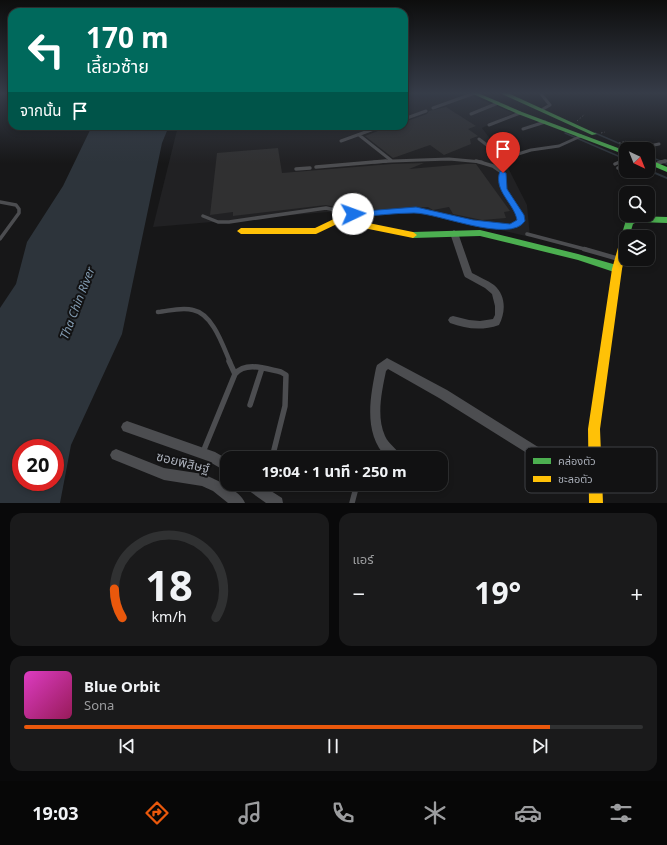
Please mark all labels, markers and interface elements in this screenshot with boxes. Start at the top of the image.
text: 170 m [86,18,169,56]
icon: left [20,24,72,76]
text: เลี้ยวซ้าย [86,54,149,78]
text: จากนั้น [20,100,61,120]
icon: arrive [69,100,91,122]
pin [486,132,520,173]
icon: arrive [492,138,514,160]
north arrow [619,142,655,178]
map controls [619,142,655,266]
button: search [619,186,655,222]
position arrow [332,193,374,235]
button: layers [619,230,655,266]
water label: Tha Chin River [55,263,99,342]
speed limit sign: 20 [12,439,64,491]
street label: ซอยพิสิษฐ์ [154,447,212,477]
legend [525,447,657,493]
text: คล่องตัว [558,453,596,468]
text: 19:04 · 1 นาที · 250 m [261,461,407,481]
text: ชะลอตัว [558,471,593,486]
text: แอร์ [353,550,374,568]
text: 18 [145,556,193,612]
text: 19° [474,572,521,613]
text: − [353,578,365,608]
text: + [630,578,643,608]
text: km/h [152,606,187,625]
text: Blue Orbit [84,676,160,696]
text: Sona [84,696,114,714]
icon: previous [116,735,138,757]
icon: pause [322,735,344,757]
icon: next [529,735,551,757]
icon: directions [143,799,171,827]
icon: music [236,799,264,827]
icon: phone [329,799,357,827]
icon: climate [421,799,449,827]
icon: car [514,799,542,827]
icon: filters [607,799,635,827]
text: 19:03 [32,801,79,825]

